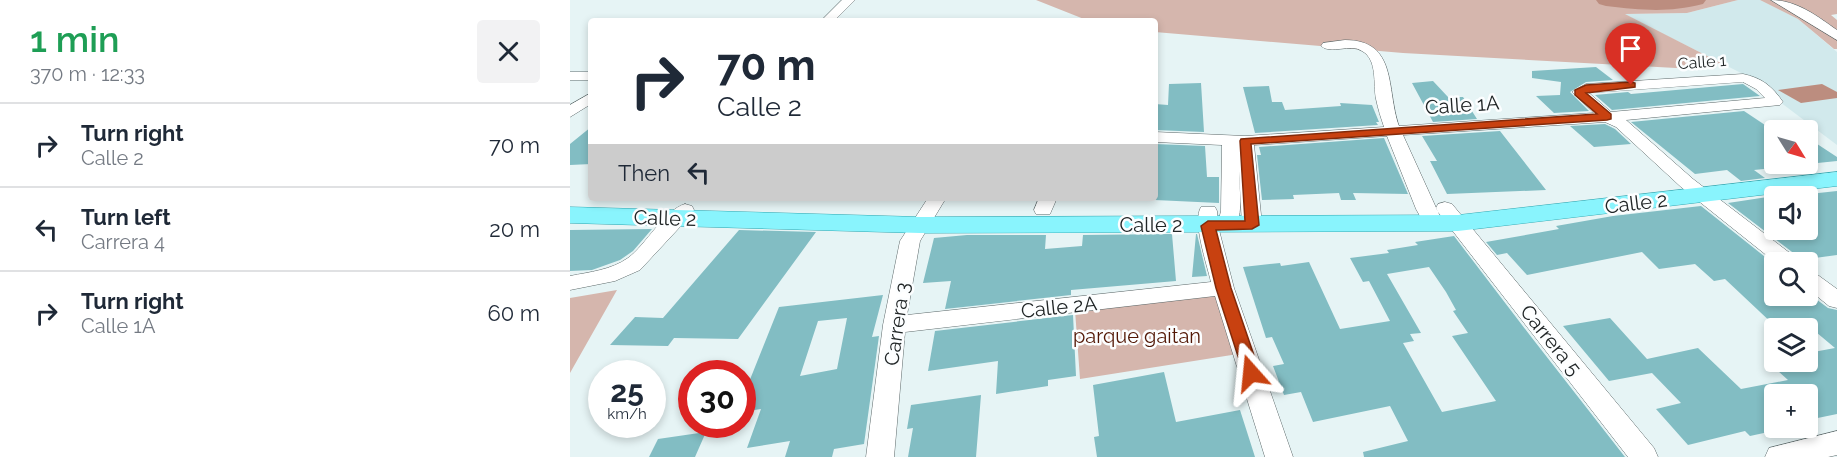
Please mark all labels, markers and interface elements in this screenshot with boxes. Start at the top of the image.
text: 1 min [30,18,119,60]
button: close [477,20,540,83]
pin [1605,23,1656,85]
icon: arrive [1614,32,1647,65]
text: 70 m [717,41,816,90]
icon: right [618,42,696,120]
street label: Calle 1 [1677,51,1727,73]
text: 370 m · 12:33 [30,62,145,86]
street label: Calle 1A [1424,90,1500,120]
text: Calle 2 [717,91,802,122]
text: Turn right [81,120,184,146]
north arrow [1764,120,1818,174]
map controls [1764,120,1818,438]
icon: right [30,129,63,162]
text: 70 m [489,132,540,158]
text: Calle 2 [81,146,144,170]
icon: left [682,156,715,189]
text: Then [618,160,670,186]
button: sound [1764,186,1818,240]
street label: Calle 2 [1603,187,1669,219]
text: Turn left [81,204,171,230]
street label: Calle 2 [633,205,697,231]
icon: left [30,213,63,246]
street label: Calle 2 [1120,213,1182,237]
text: 20 m [489,216,540,242]
text: Carrera 4 [81,230,165,254]
button: search [1764,252,1818,306]
street label: Carrera 3 [879,281,915,367]
text: Turn right [81,288,184,314]
street label: Calle 2A [1020,291,1099,323]
icon: right [30,297,63,330]
text: 60 m [487,300,540,326]
street label: Carrera 5 [1515,300,1587,380]
text: Calle 1A [81,314,155,338]
button: layers [1764,318,1818,372]
park label: parque gaitan [1073,324,1201,348]
position arrow [1219,341,1283,405]
speed limit sign: 30 [678,360,756,438]
text: 25 [610,374,644,409]
button: + [1764,384,1818,438]
text: km/h [607,405,647,423]

